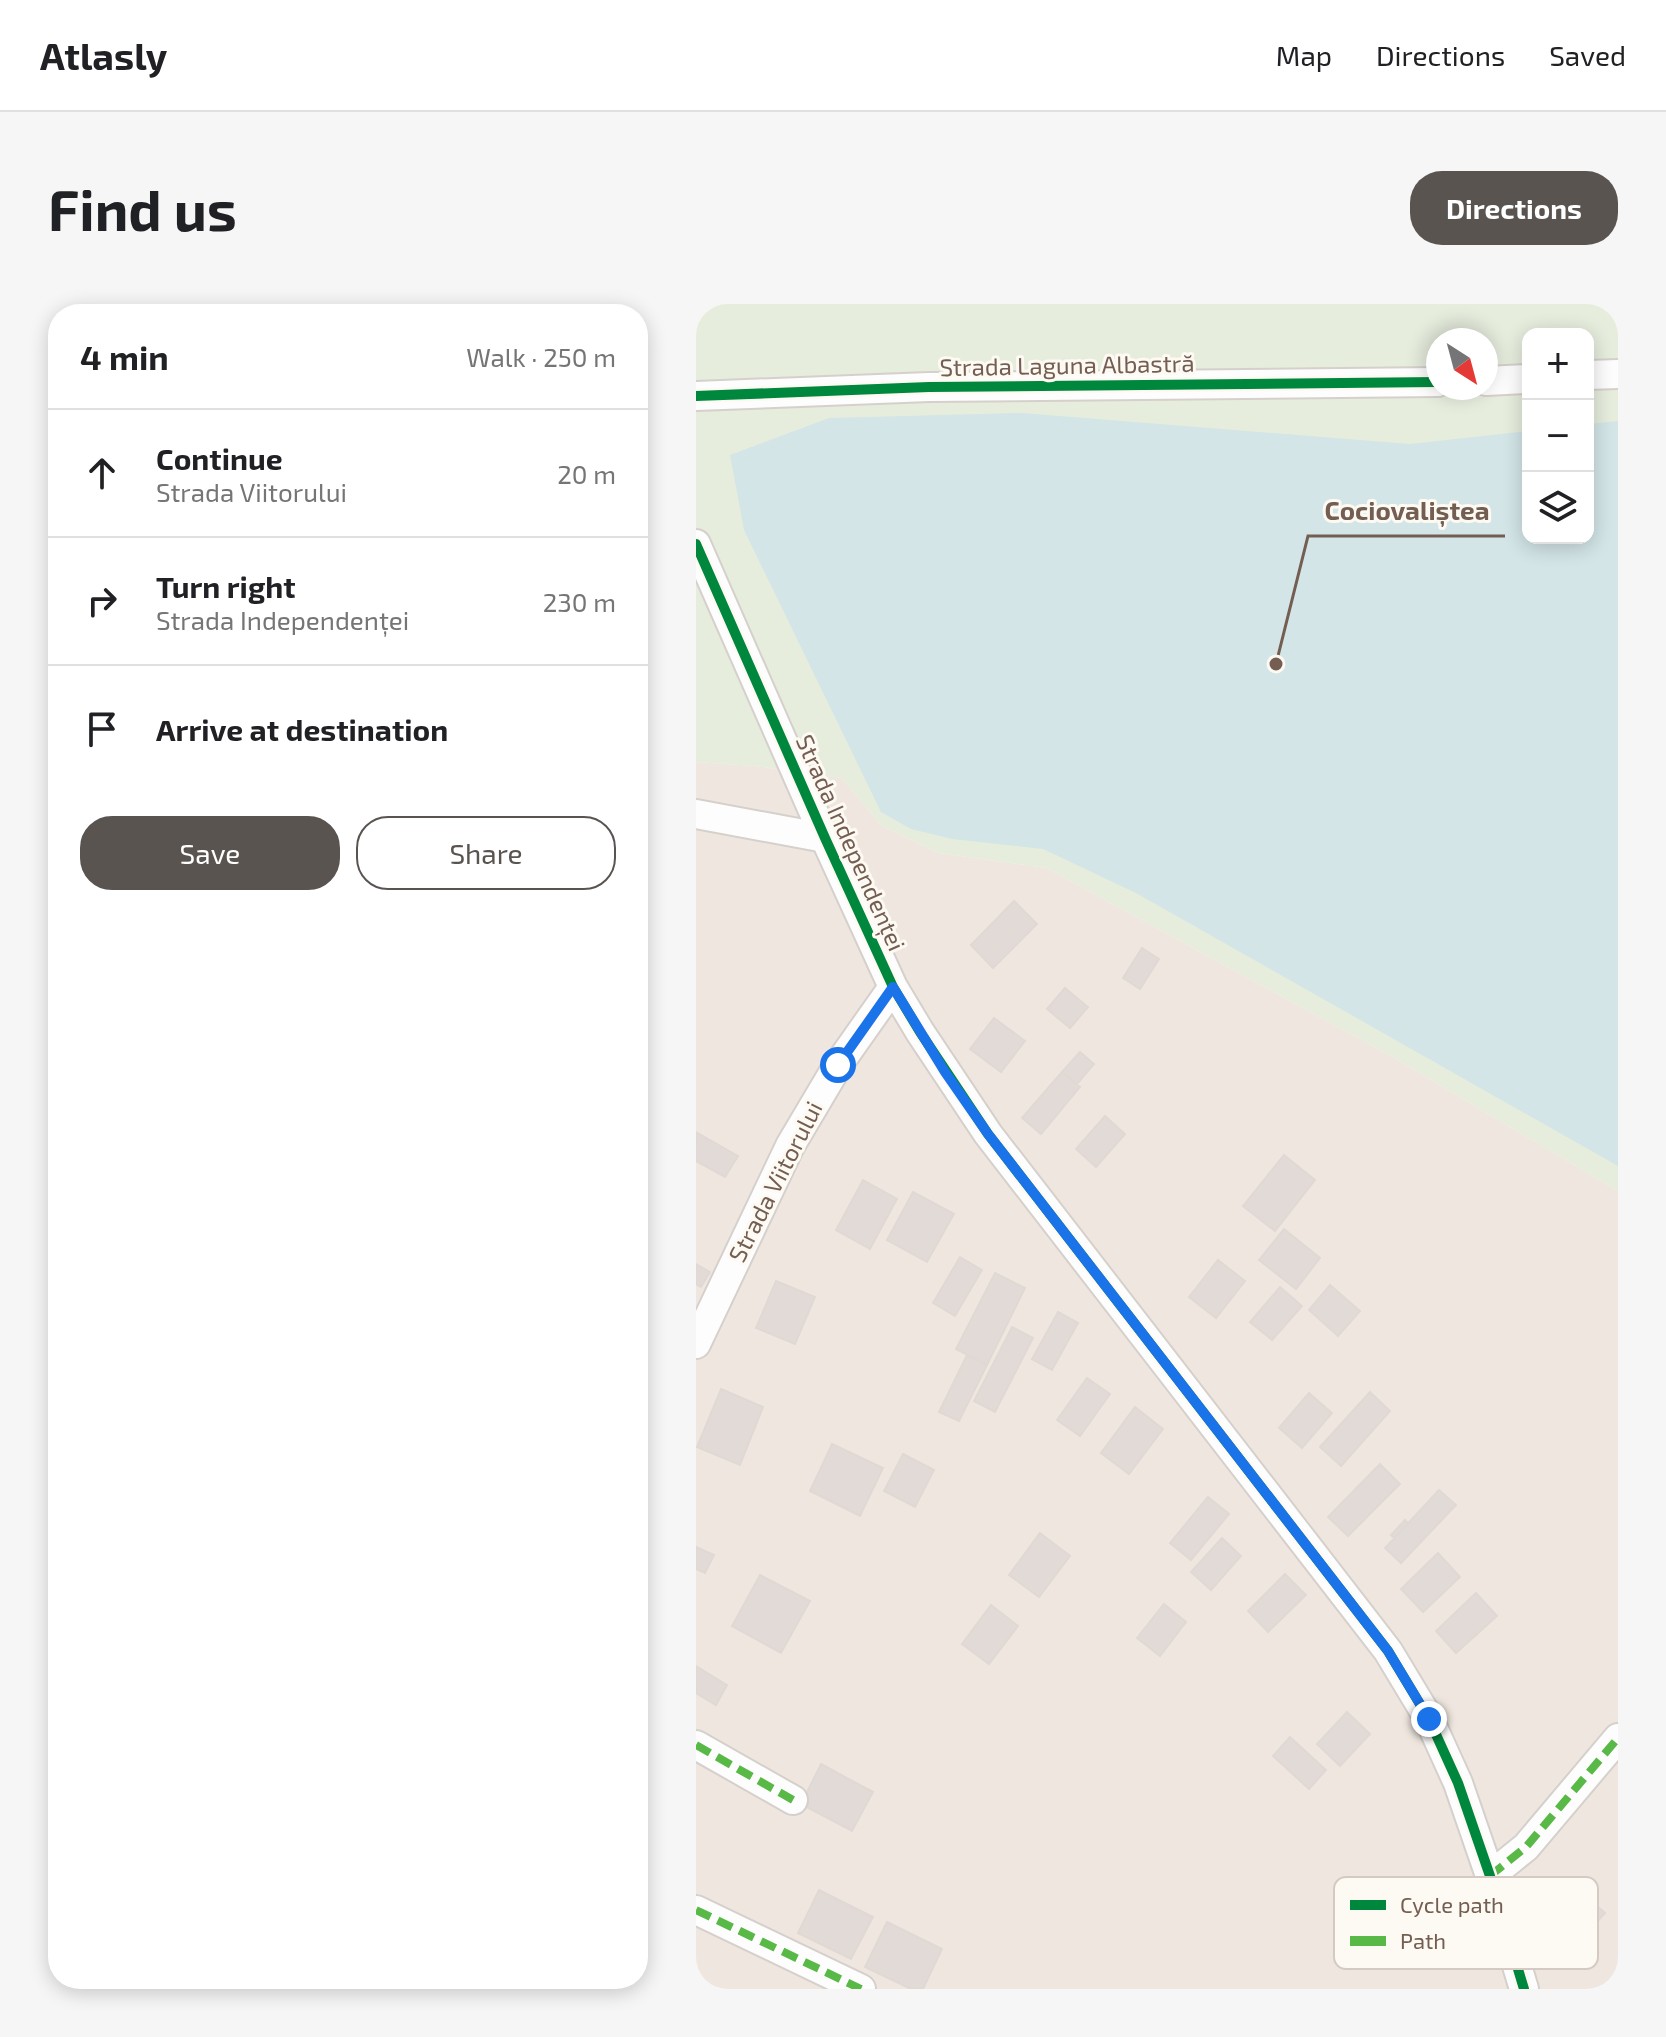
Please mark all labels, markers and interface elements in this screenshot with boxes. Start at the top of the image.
text: Atlasly [40,32,167,78]
text: Map [1276,38,1332,72]
text: Directions [1376,38,1505,72]
text: Saved [1549,38,1626,72]
button: Directions [1410,171,1618,245]
text: Find us [48,175,237,242]
north arrow [1426,328,1498,400]
map controls [1522,328,1594,544]
button: + [1522,328,1594,400]
text: 4 min [80,336,169,377]
text: Walk · 250 m [466,341,616,372]
street label: Strada Laguna Albastră [939,348,1195,381]
button: − [1522,400,1594,472]
text: Continue [156,440,283,476]
icon: ahead [80,451,124,495]
text: 20 m [557,458,616,489]
button: layers [1522,472,1594,544]
text: Strada Viitorului [156,476,347,507]
callout: Cociovaliștea [1308,486,1505,536]
text: Cociovaliștea [1324,494,1490,528]
text: Turn right [156,568,296,604]
icon: right [80,579,124,623]
text: 230 m [543,586,616,617]
text: Strada Independenței [156,604,409,635]
icon: arrive [80,707,124,751]
text: Arrive at destination [156,711,448,747]
street label: Strada Independenței [789,730,912,956]
button: Save [80,816,340,890]
button: Share [356,816,616,890]
route start [820,1047,856,1083]
street label: Strada Viitorului [722,1096,828,1266]
route end [1411,1701,1447,1737]
legend [1334,1877,1598,1969]
text: Cycle path [1400,1891,1504,1917]
text: Path [1400,1927,1446,1953]

